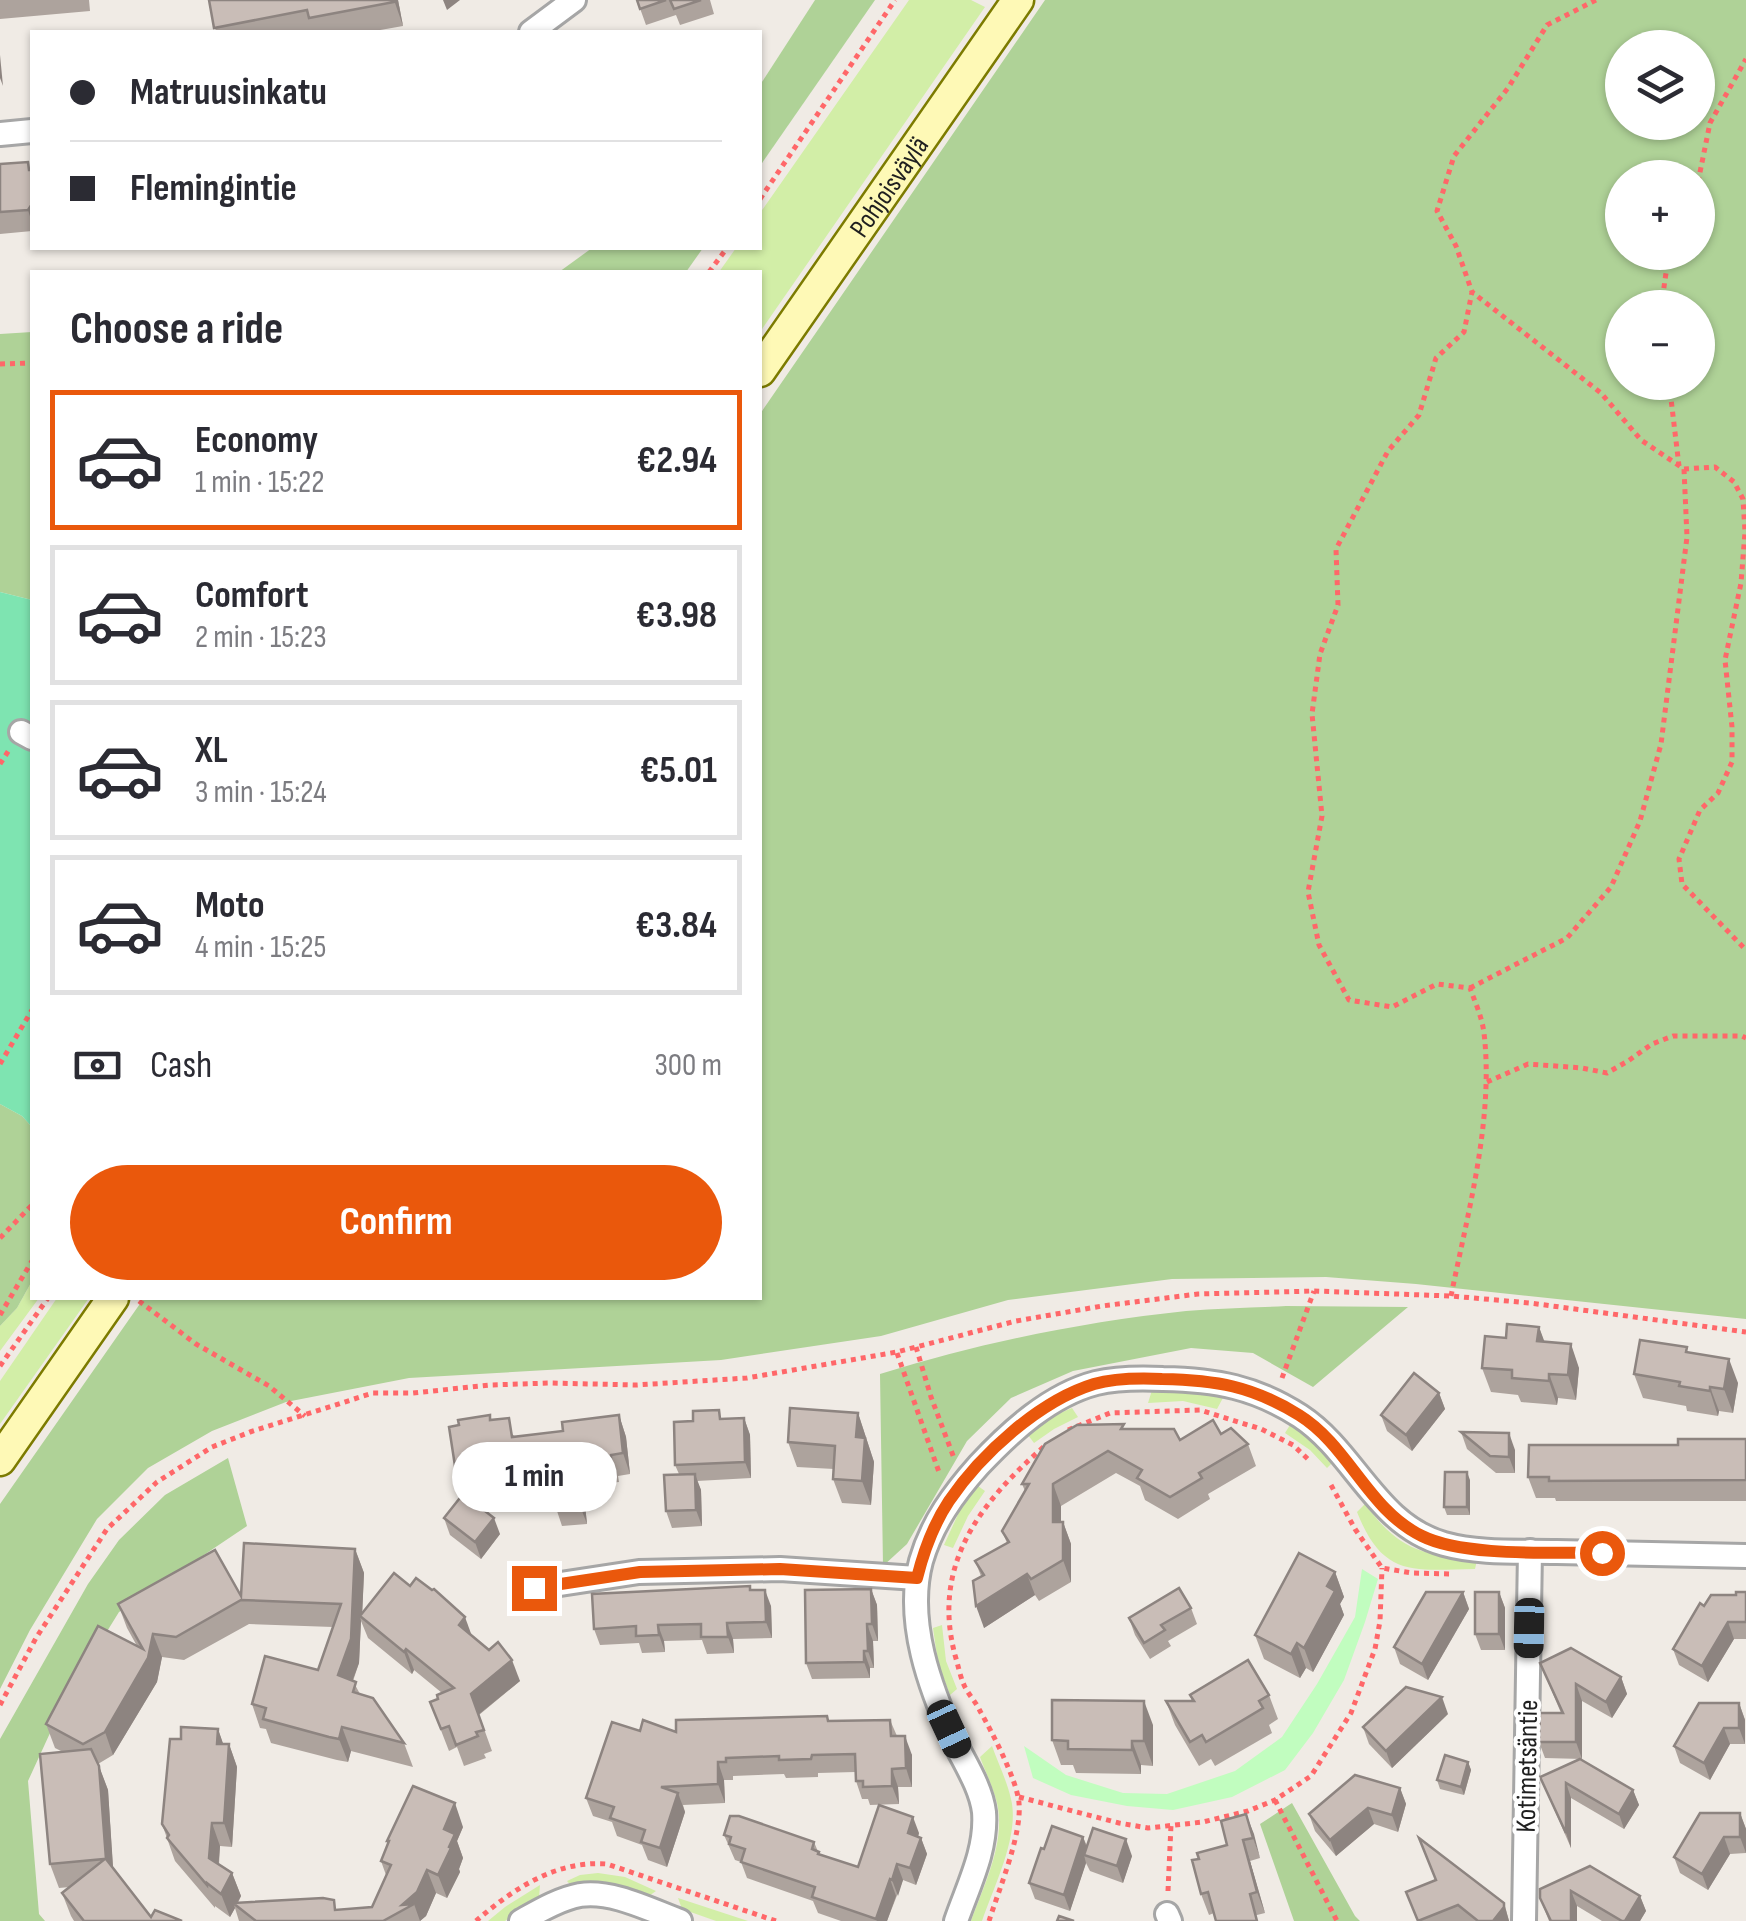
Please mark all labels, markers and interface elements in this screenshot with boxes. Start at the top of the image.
map controls [1605,30,1715,400]
button: layers [1605,30,1715,140]
text: Matruusinkatu [130,70,327,115]
street label: Pohjoisväylä [843,130,936,244]
button: + [1605,160,1715,270]
text: Flemingintie [130,166,297,211]
button: − [1605,290,1715,400]
text: Choose a ride [70,302,283,357]
icon: car [75,415,165,505]
text: Economy [195,418,318,463]
text: €2.94 [637,438,717,483]
text: 1 min · 15:22 [195,463,325,502]
icon: car [75,570,165,660]
text: Comfort [195,573,309,618]
text: €3.98 [636,593,717,638]
text: 2 min · 15:23 [195,618,327,657]
icon: car [75,725,165,815]
text: XL [195,728,228,773]
text: €5.01 [640,748,717,793]
text: 3 min · 15:24 [195,773,327,812]
icon: car [75,880,165,970]
text: Moto [195,883,265,928]
text: €3.84 [635,903,717,948]
text: 4 min · 15:25 [195,928,326,967]
icon: cash [70,1038,125,1093]
text: Cash [150,1043,212,1088]
text: 300 m [654,1046,722,1085]
button: Confirm [70,1165,722,1280]
callout: 1 min [452,1443,616,1513]
text: 1 min [505,1457,564,1496]
route start [1580,1531,1625,1576]
route end [512,1566,557,1611]
car [1513,1598,1545,1658]
car [923,1695,975,1763]
street label: Kotimetsäntie [1510,1699,1545,1833]

